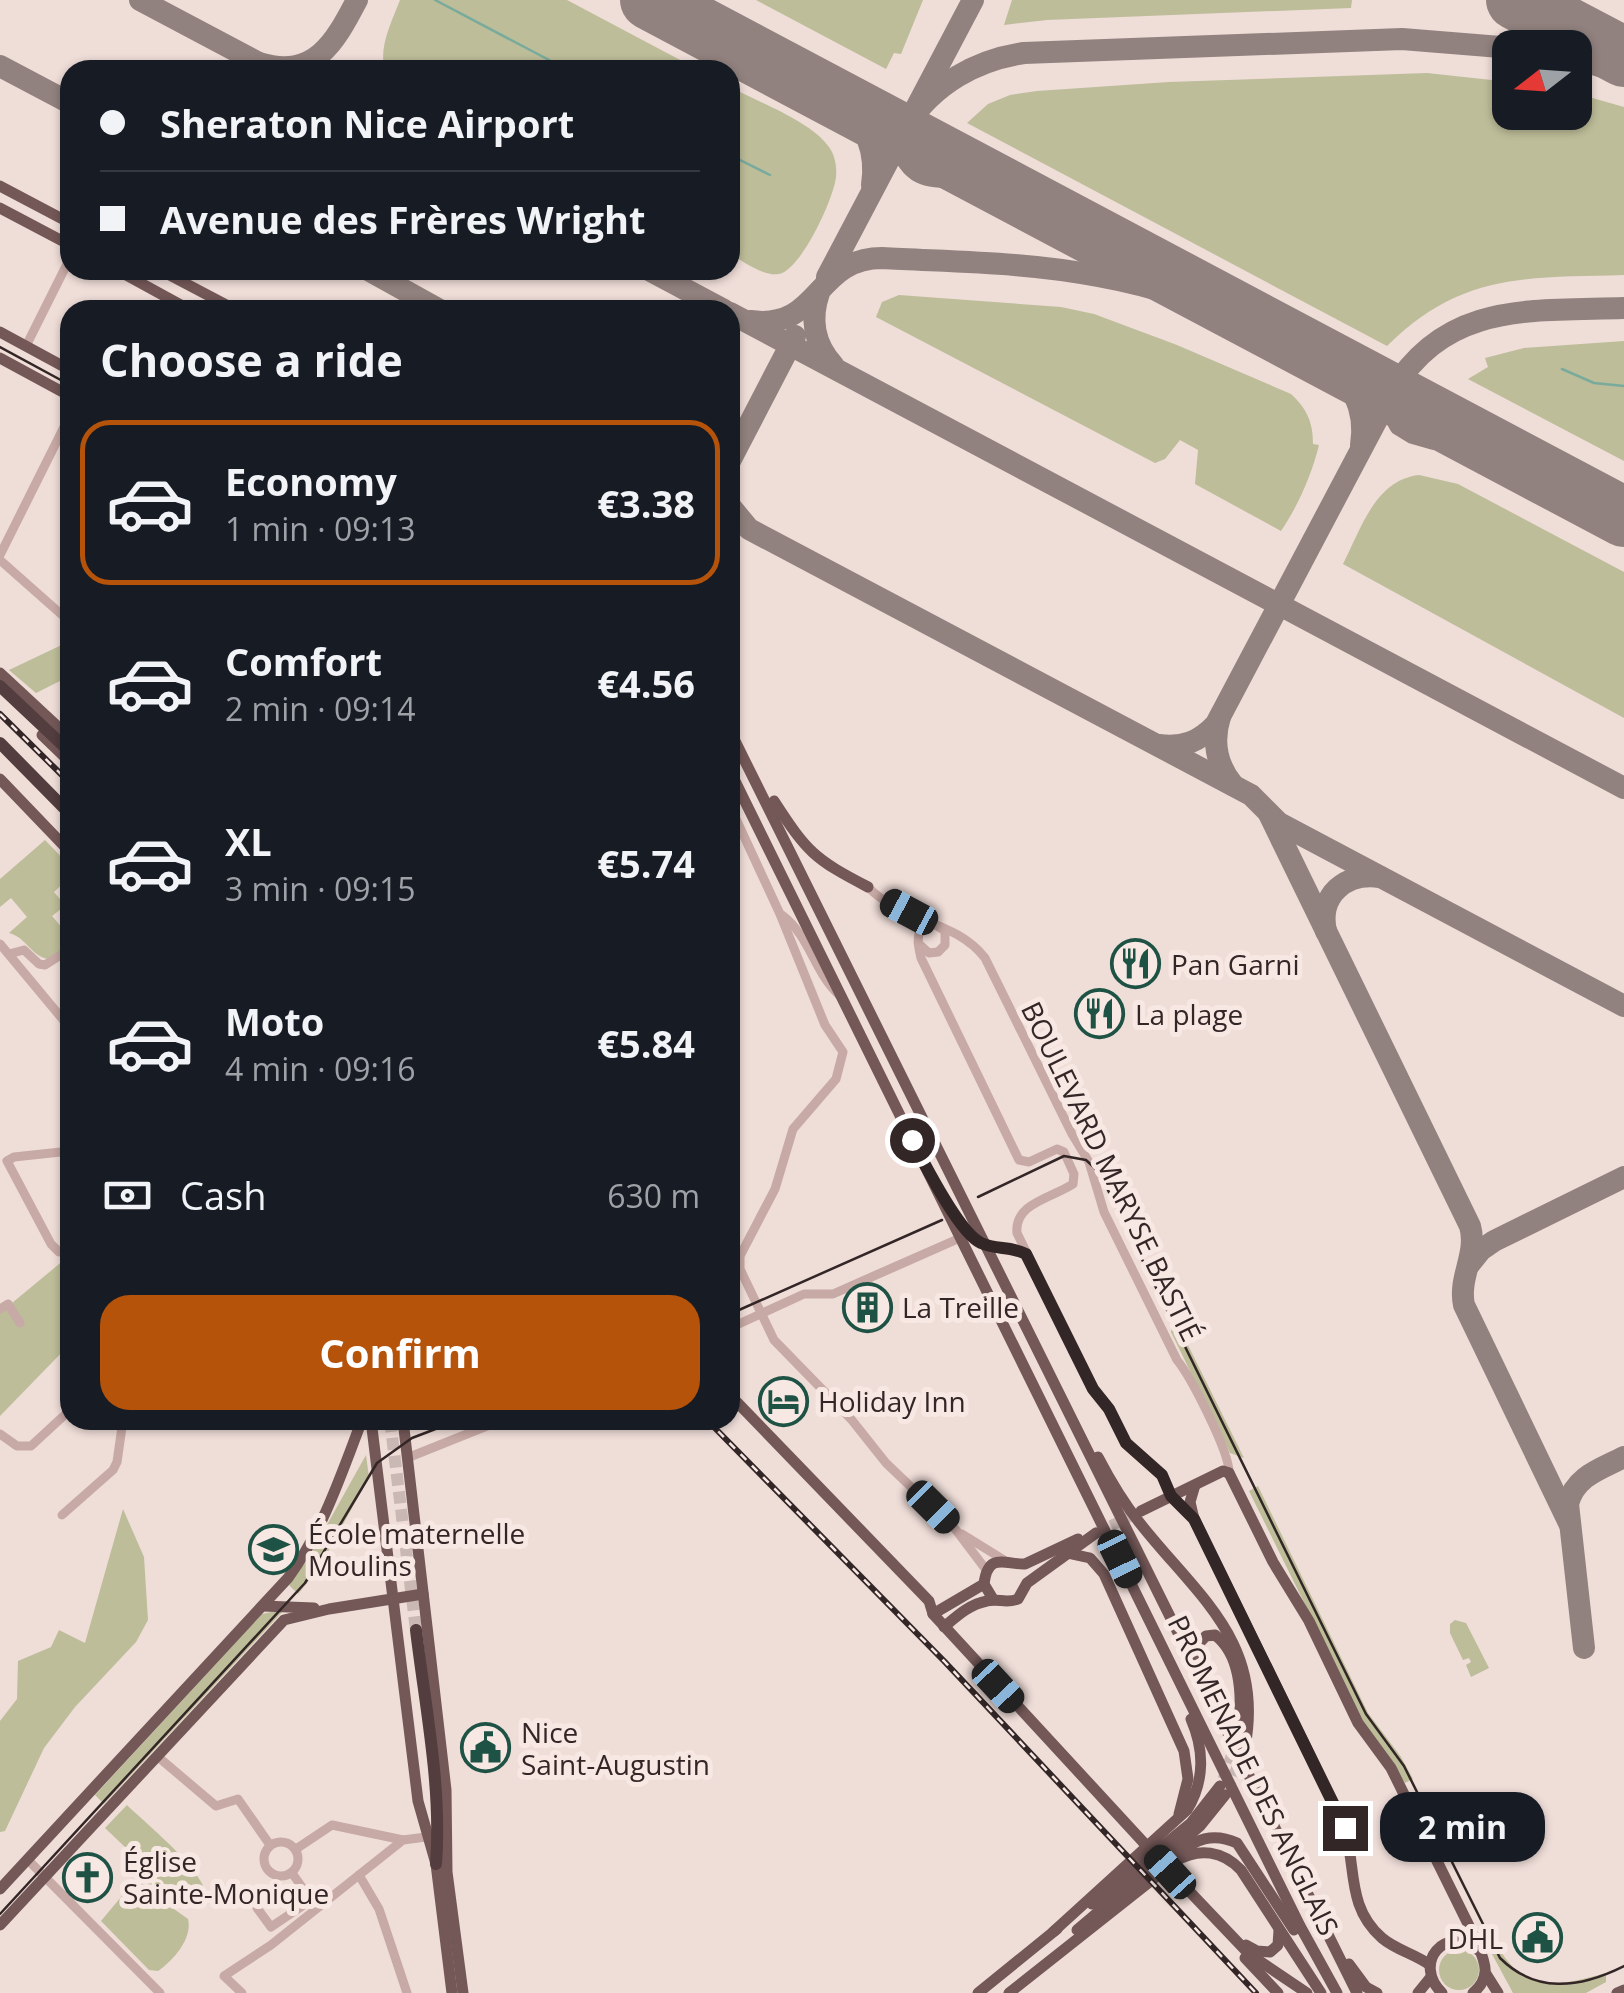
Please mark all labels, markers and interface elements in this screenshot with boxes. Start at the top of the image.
north arrow [1492,30,1592,130]
map controls [1492,30,1592,130]
text: Sheraton Nice Airport [160,97,574,149]
text: Avenue des Frères Wright [160,193,645,245]
text: Choose a ride [100,329,403,390]
text: Economy [225,455,397,507]
icon: car [105,458,195,548]
text: €3.38 [597,477,695,529]
text: 1 min · 09:13 [225,507,416,550]
text: Comfort [225,635,382,687]
icon: car [105,638,195,728]
text: €4.56 [597,657,695,709]
text: 2 min · 09:14 [225,687,416,730]
text: XL [225,815,272,867]
icon: car [105,818,195,908]
text: €5.74 [597,837,695,889]
text: 3 min · 09:15 [225,867,416,910]
car [875,885,943,939]
restaurant icon: Pan Garni [1110,938,1162,990]
place label: Pan Garni [1171,945,1299,983]
restaurant icon: La plage [1074,988,1126,1040]
text: Moto [225,995,324,1047]
street label: BOULEVARD MARYSE BASTIÉ [1013,995,1211,1347]
place label: La plage [1135,995,1243,1033]
icon: car [105,998,195,1088]
text: €5.84 [597,1017,695,1069]
text: 4 min · 09:16 [225,1047,416,1090]
route start [890,1118,935,1163]
icon: cash [100,1168,155,1223]
text: Cash [180,1169,266,1221]
text: 630 m [607,1174,700,1217]
building icon: La Treille [841,1281,893,1333]
place label: La Treille [902,1288,1019,1326]
button: Confirm [100,1295,700,1410]
hotel icon: Holiday Inn [757,1375,809,1427]
place label: Holiday Inn [818,1382,966,1420]
car [901,1475,965,1539]
place label: École maternelle Moulins [308,1514,525,1584]
school or university icon: École maternelle Moulins [247,1523,299,1575]
car [1093,1525,1147,1593]
street label: PROMENADE DES ANGLAIS [1160,1609,1348,1941]
car [967,1654,1029,1718]
place label: Nice Saint-Augustin [521,1713,710,1783]
public building icon: Nice Saint-Augustin [460,1722,512,1774]
callout: 2 min [1380,1793,1545,1863]
text: 2 min [1418,1805,1507,1848]
route end [1323,1806,1368,1851]
car [1139,1840,1201,1904]
place label: Église Sainte-Monique [123,1842,329,1912]
church icon: Église Sainte-Monique [62,1851,114,1903]
public building icon: DHL [1512,1912,1564,1964]
place label: DHL [1447,1919,1503,1957]

